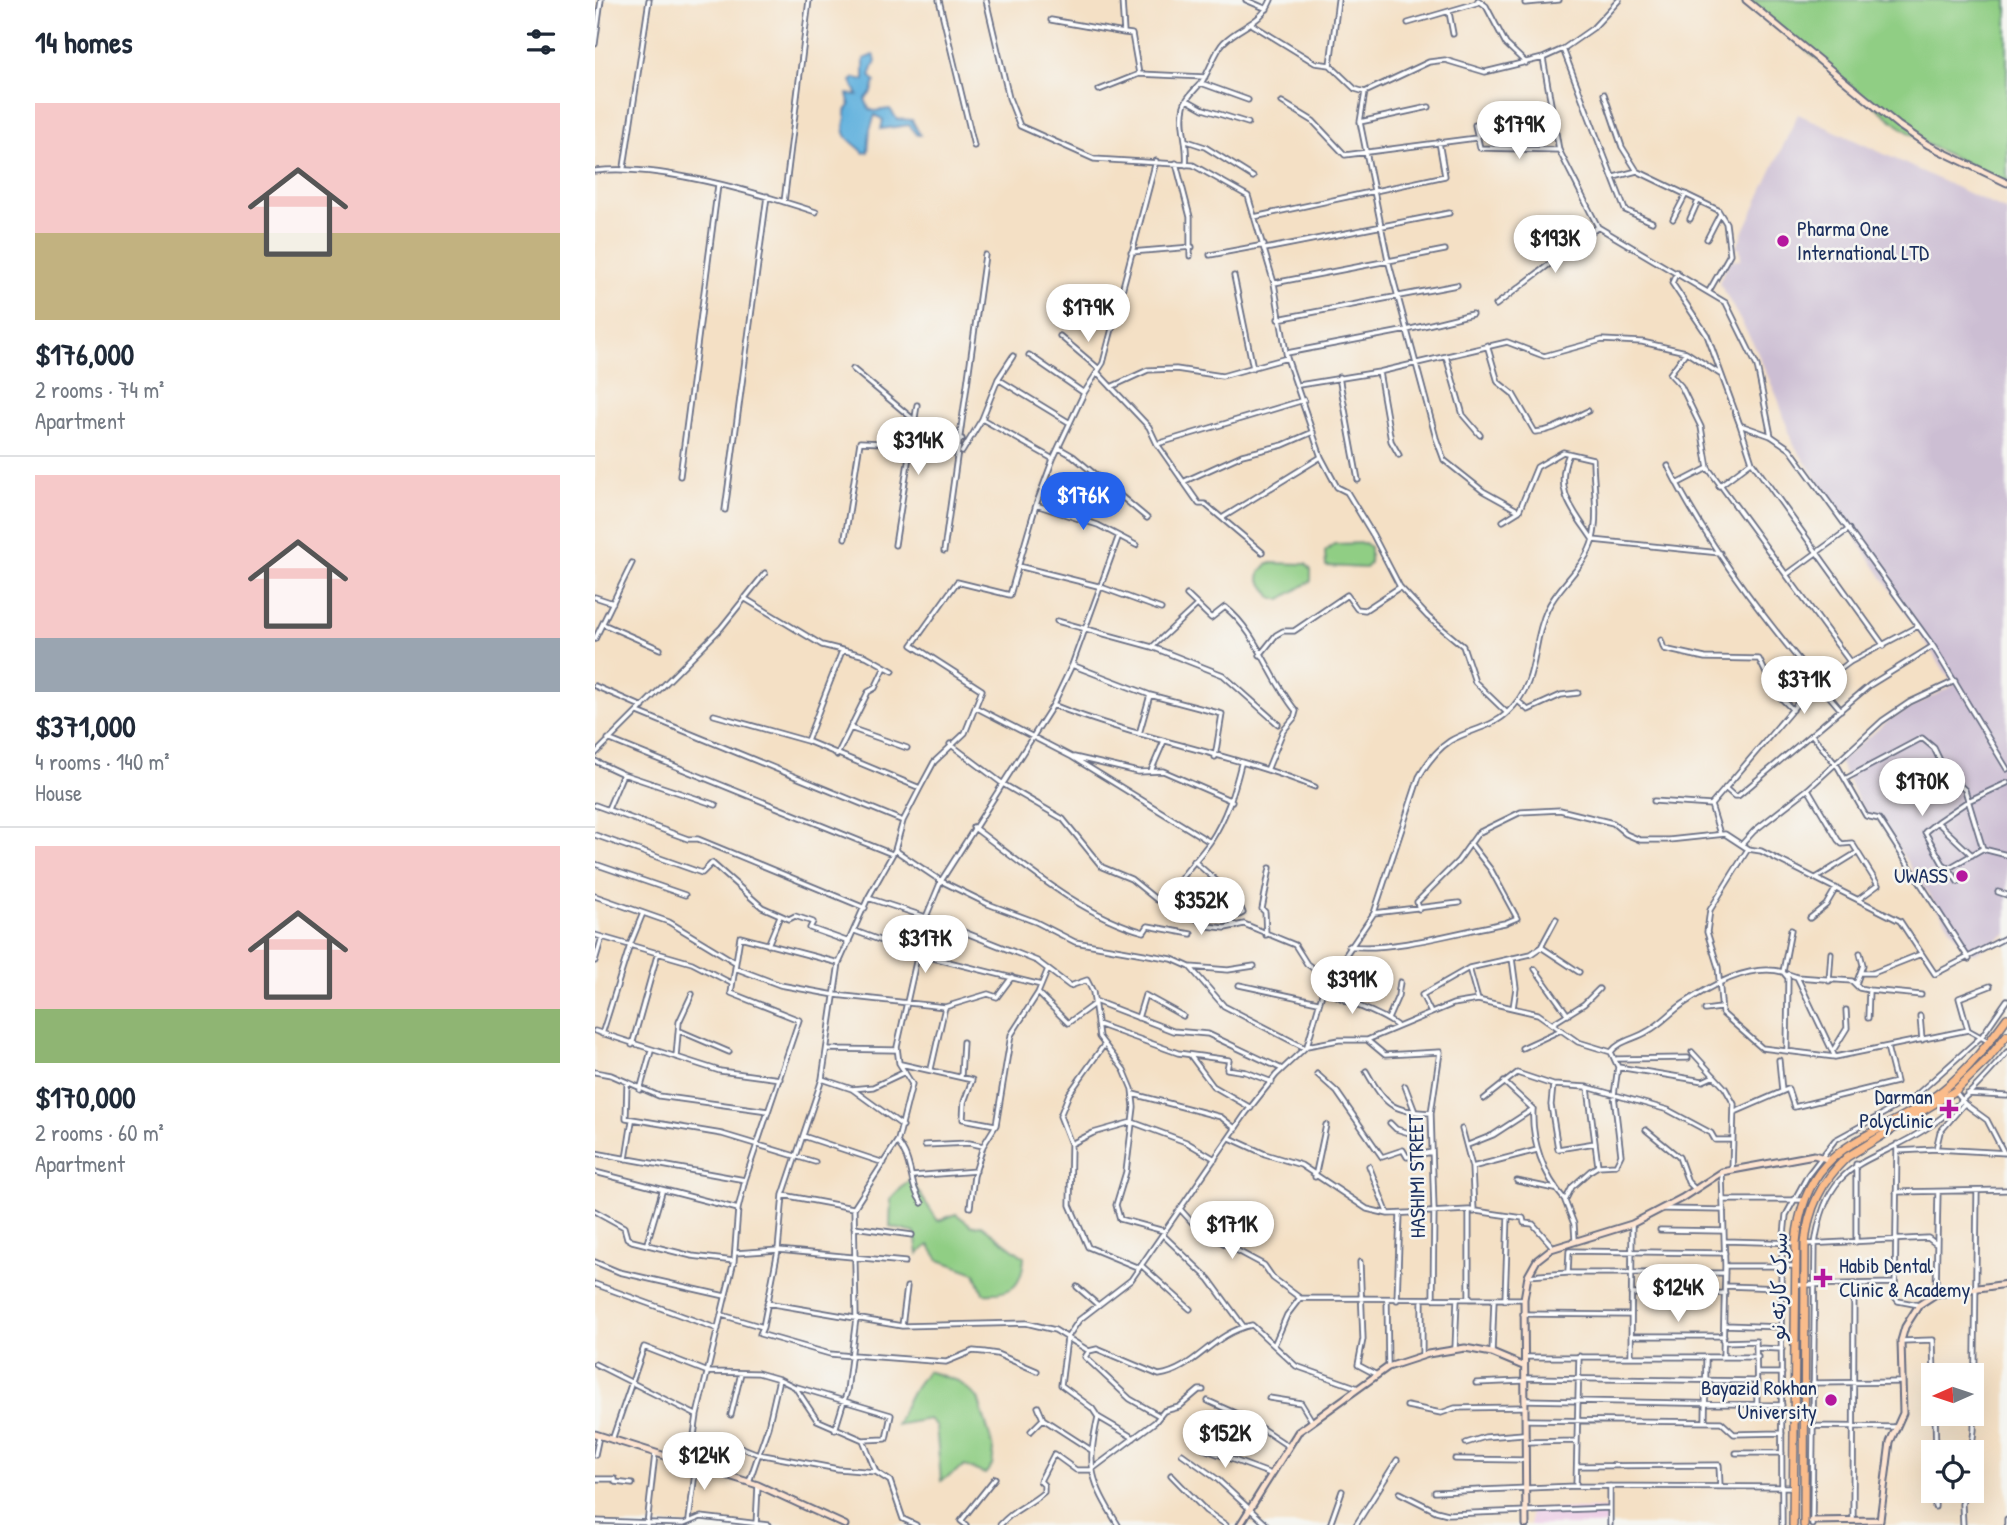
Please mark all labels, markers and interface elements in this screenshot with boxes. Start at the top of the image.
text: 14 homes [35,22,133,62]
icon: filters [522,23,560,61]
pin: $179K [1470,102,1568,161]
text: $179K [1493,108,1545,139]
icon: home [235,149,361,275]
place label: Pharma One International LTD [1797,214,1929,267]
pin: $193K [1506,216,1604,275]
text: $193K [1530,222,1580,253]
marker: Pharma One International LTD [1775,233,1791,249]
pin: $179K [1039,284,1137,344]
text: $179K [1062,291,1114,322]
text: $176,000 [35,334,134,374]
text: 2 rooms · 74 m² [35,374,164,405]
text: Apartment [35,405,125,436]
pin: $314K [869,418,967,477]
text: $314K [893,424,943,455]
pin: $176K [1034,472,1132,532]
text: $176K [1057,479,1109,510]
icon: home [235,521,361,647]
pin: $371K [1755,656,1853,716]
text: $371K [1777,663,1831,694]
text: $371,000 [35,706,136,746]
text: 4 rooms · 140 m² [35,746,169,777]
pin: $170K [1873,758,1971,818]
text: $170K [1895,765,1949,796]
text: House [35,777,82,808]
place label: UWASS [1894,861,1948,890]
marker: UWASS [1954,868,1970,884]
pin: $352K [1152,878,1250,937]
text: $352K [1174,884,1228,915]
icon: home [235,892,361,1018]
pin: $317K [876,916,974,975]
text: $317K [898,922,952,953]
pin: $391K [1303,956,1401,1016]
text: $391K [1327,963,1377,994]
text: $170,000 [35,1077,136,1117]
place label: Darman Polyclinic [1859,1082,1934,1135]
marker: Darman Polyclinic [1939,1099,1959,1119]
street label: HASHIMI STREET [1401,1113,1432,1238]
text: 2 rooms · 60 m² [35,1117,164,1148]
text: Apartment [35,1148,125,1179]
pin: $171K [1183,1202,1281,1261]
text: $171K [1206,1208,1258,1239]
street label: سرک کارته نو [1763,1232,1794,1342]
place label: Habib Dental Clinic & Academy [1839,1251,1970,1304]
pin: $124K [1629,1264,1727,1324]
marker: Habib Dental Clinic & Academy [1813,1268,1833,1288]
text: $124K [1652,1271,1704,1302]
north arrow [1921,1363,1985,1426]
map controls [1921,1363,1984,1503]
place label: Bayazid Rokhan University [1701,1373,1817,1426]
marker: Bayazid Rokhan University [1823,1392,1839,1408]
pin: $152K [1176,1410,1274,1470]
text: $152K [1199,1417,1251,1448]
pin: $124K [655,1432,753,1492]
text: $124K [678,1439,730,1470]
button: locate [1921,1440,1984,1503]

